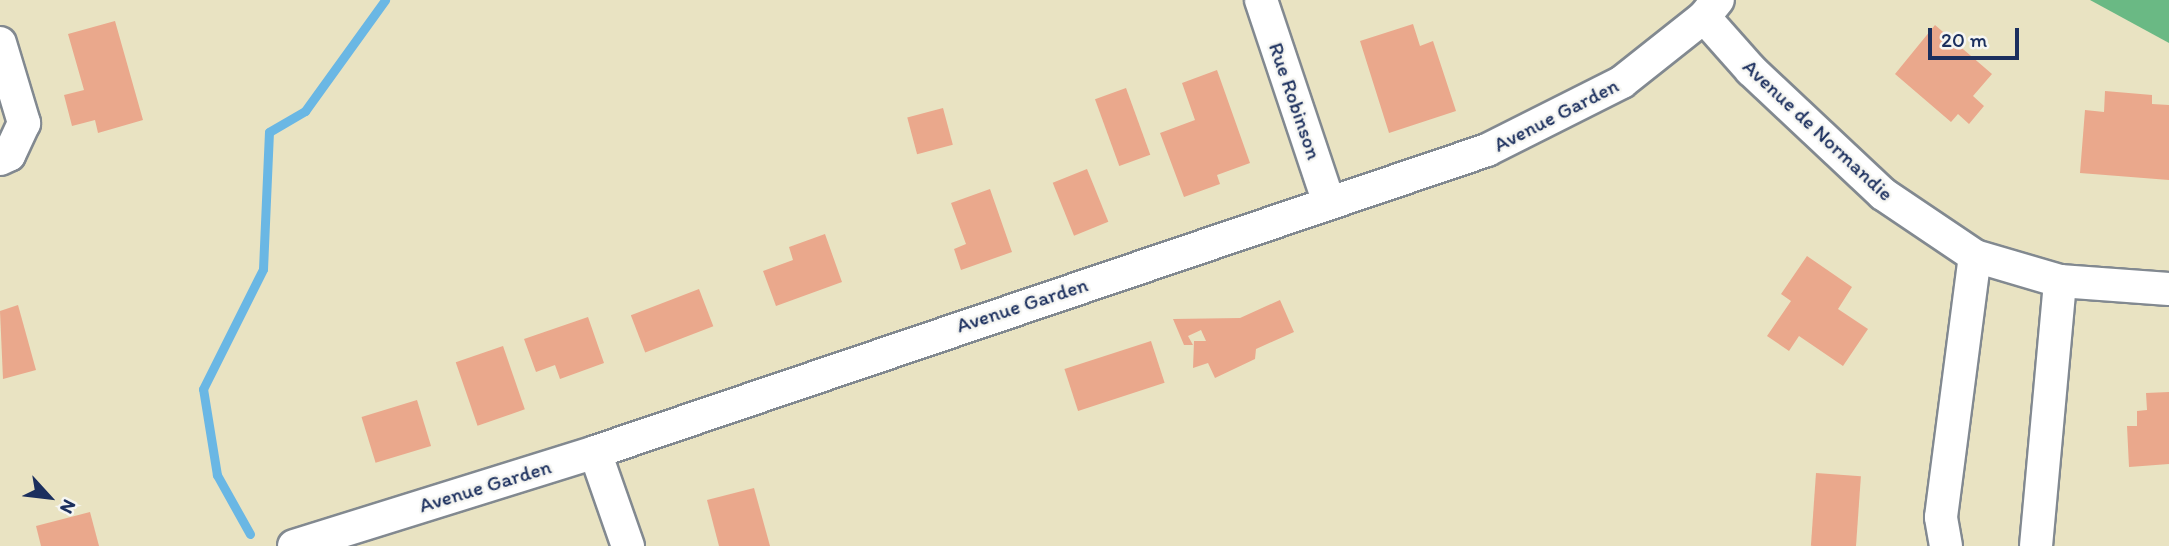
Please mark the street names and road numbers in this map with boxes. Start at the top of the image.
street label: Rue Robinson [1263,39,1327,163]
street label: Avenue de Normandie [1738,54,1898,206]
street label: Avenue Garden [1489,73,1623,157]
street label: Avenue Garden [953,272,1091,338]
street label: Avenue Garden [416,454,554,518]

